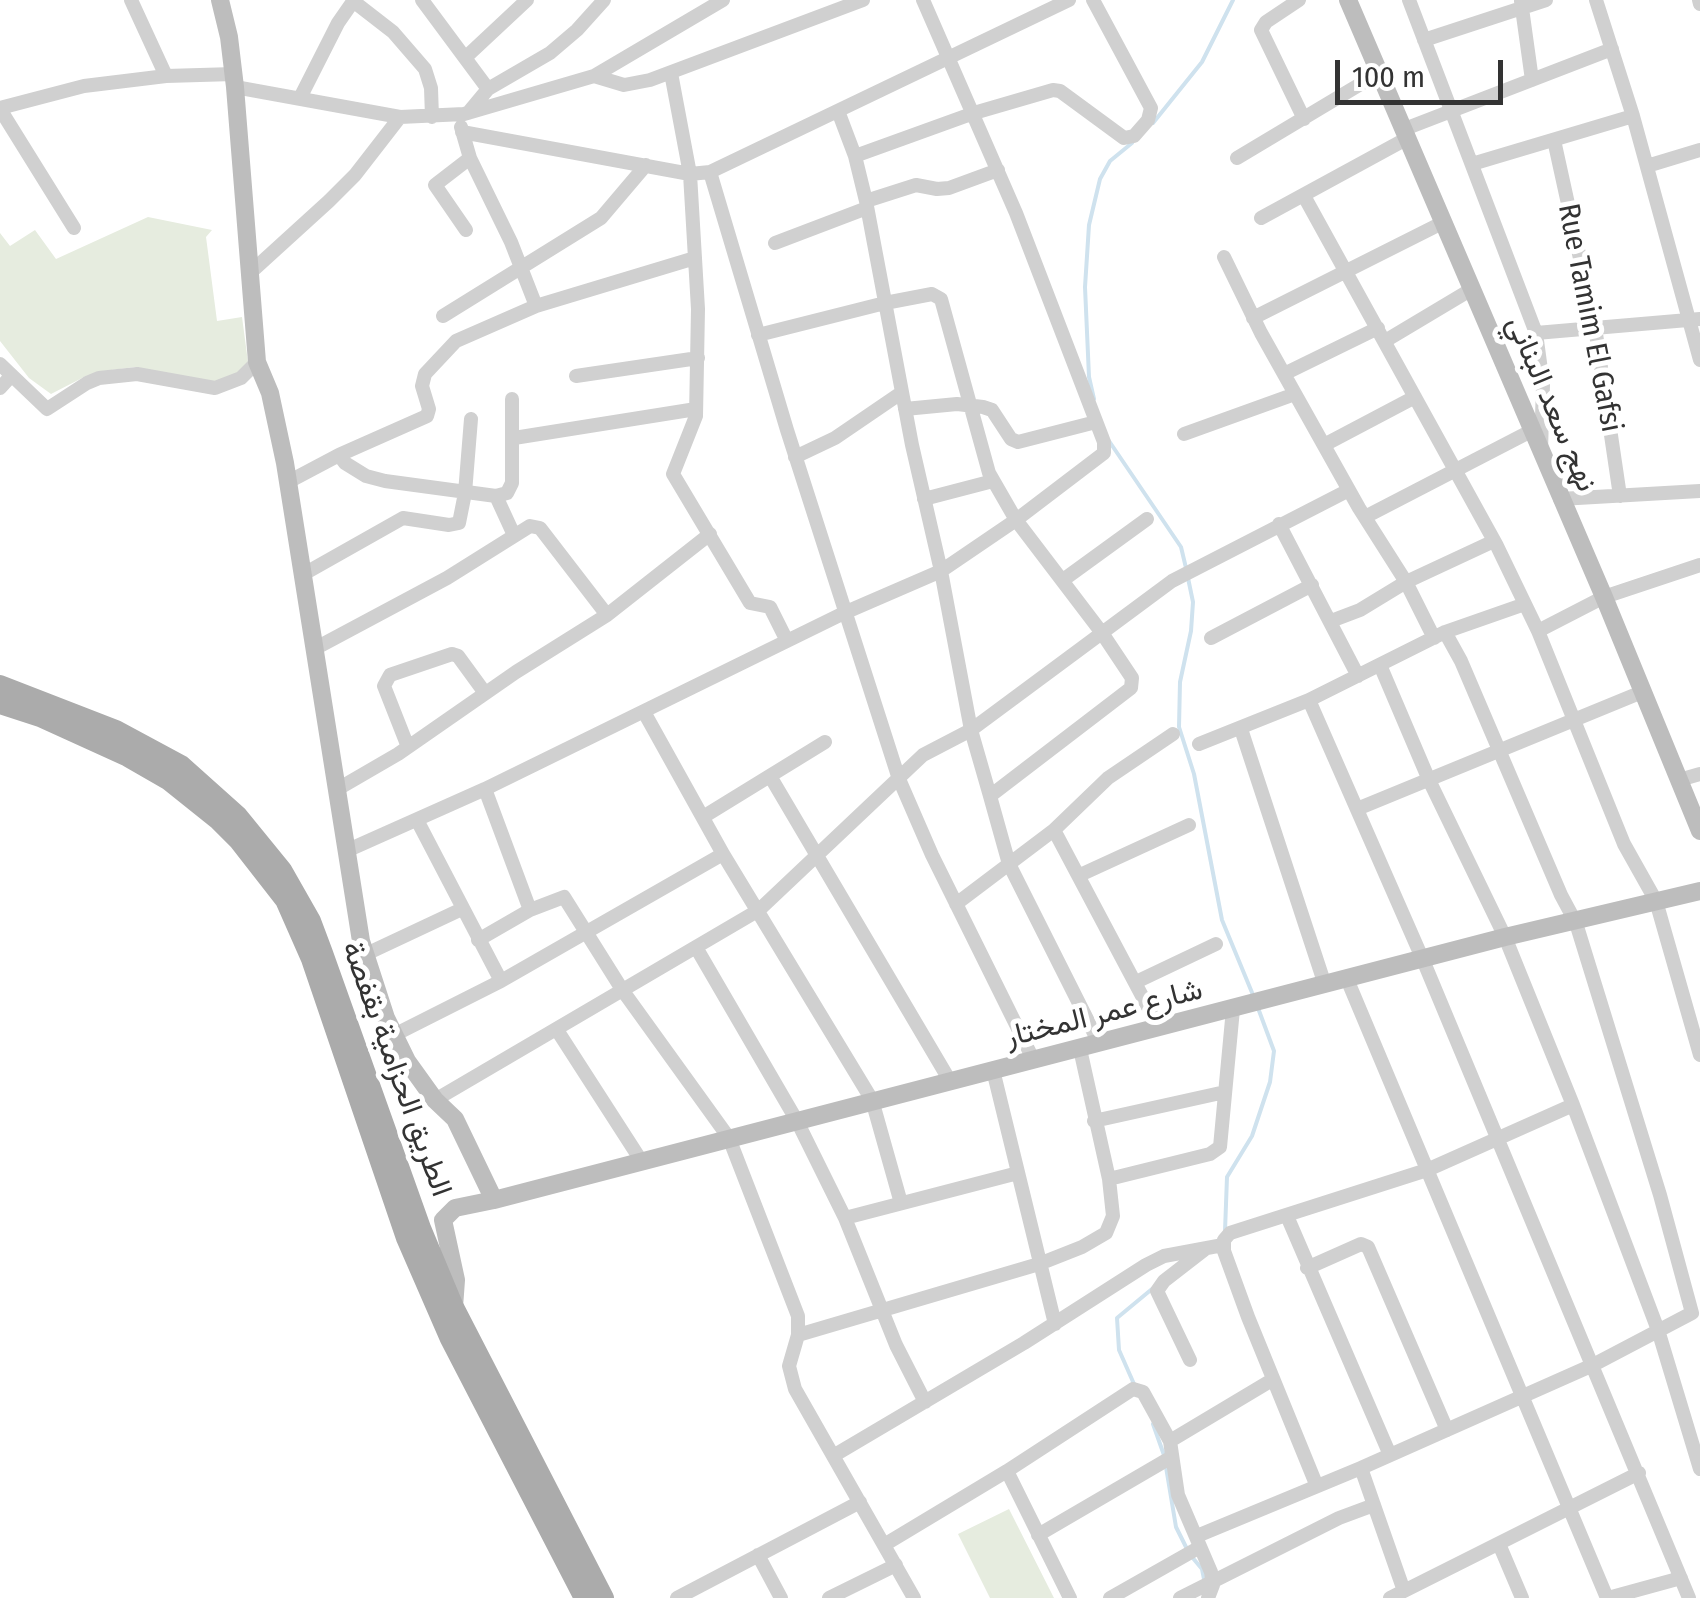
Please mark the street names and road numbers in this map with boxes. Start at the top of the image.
street label: Rue Tamim El Gafsi [1549,201,1629,435]
street label: نهج سعد البناني [1498,311,1604,497]
street label: الطريق الحزامية بقفصة [333,936,459,1202]
street label: شارع عمر المختار [1002,972,1206,1056]

